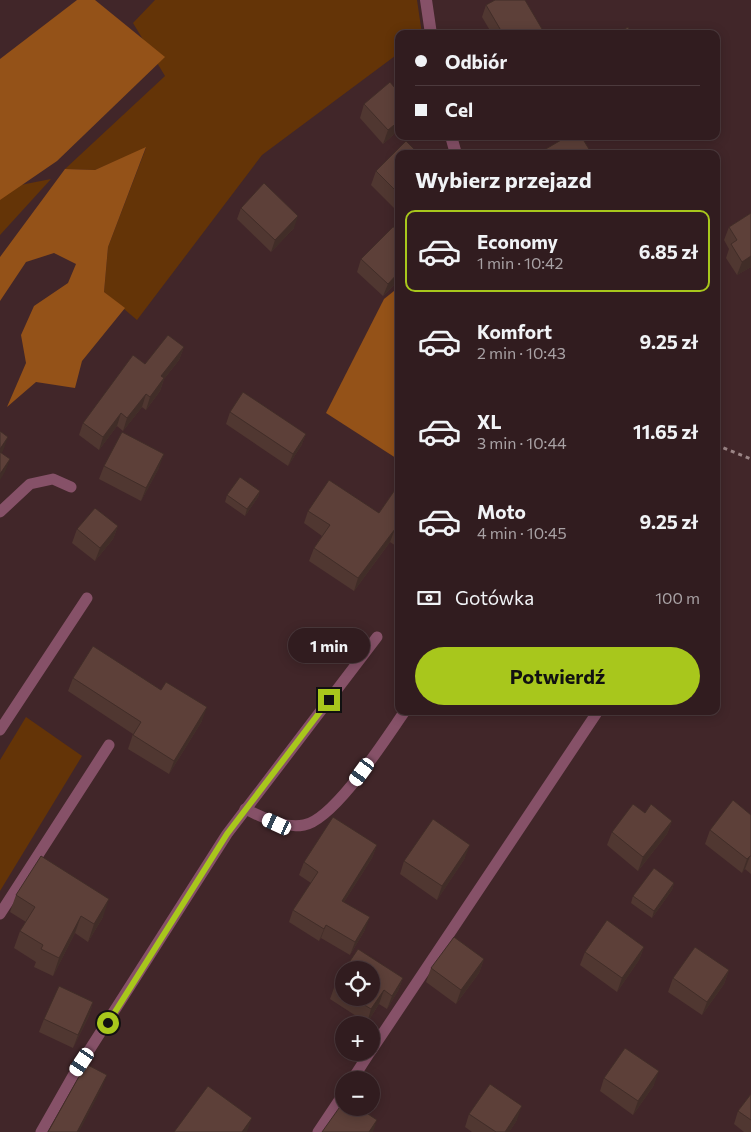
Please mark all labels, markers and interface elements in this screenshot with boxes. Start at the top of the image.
text: Odbiór [445,50,507,73]
text: Cel [445,98,473,121]
text: Wybierz przejazd [415,166,592,193]
icon: car [417,229,462,274]
text: Economy [477,230,558,253]
text: 6.85 zł [639,240,698,263]
text: 1 min · 10:42 [477,253,563,272]
icon: car [417,319,462,364]
text: Komfort [477,320,552,343]
text: 9.25 zł [639,330,698,353]
text: 2 min · 10:43 [477,343,566,362]
icon: car [417,409,462,454]
text: XL [477,410,502,433]
text: 11.65 zł [633,420,698,443]
text: 3 min · 10:44 [477,433,567,452]
icon: car [417,499,462,544]
text: Moto [477,500,526,523]
text: 9.25 zł [639,510,698,533]
text: 4 min · 10:45 [477,523,567,542]
icon: cash [415,584,443,612]
text: Gotówka [455,586,534,609]
text: 100 m [655,588,700,607]
callout: 1 min [288,628,370,662]
text: 1 min [310,636,348,655]
button: Potwierdź [415,647,700,705]
route end [318,689,340,711]
car [347,755,376,789]
car [260,811,293,837]
map controls [335,961,380,1116]
button: locate [335,961,380,1006]
route start [97,1012,119,1034]
button: + [335,1016,380,1061]
car [67,1045,96,1079]
button: − [335,1071,380,1116]

